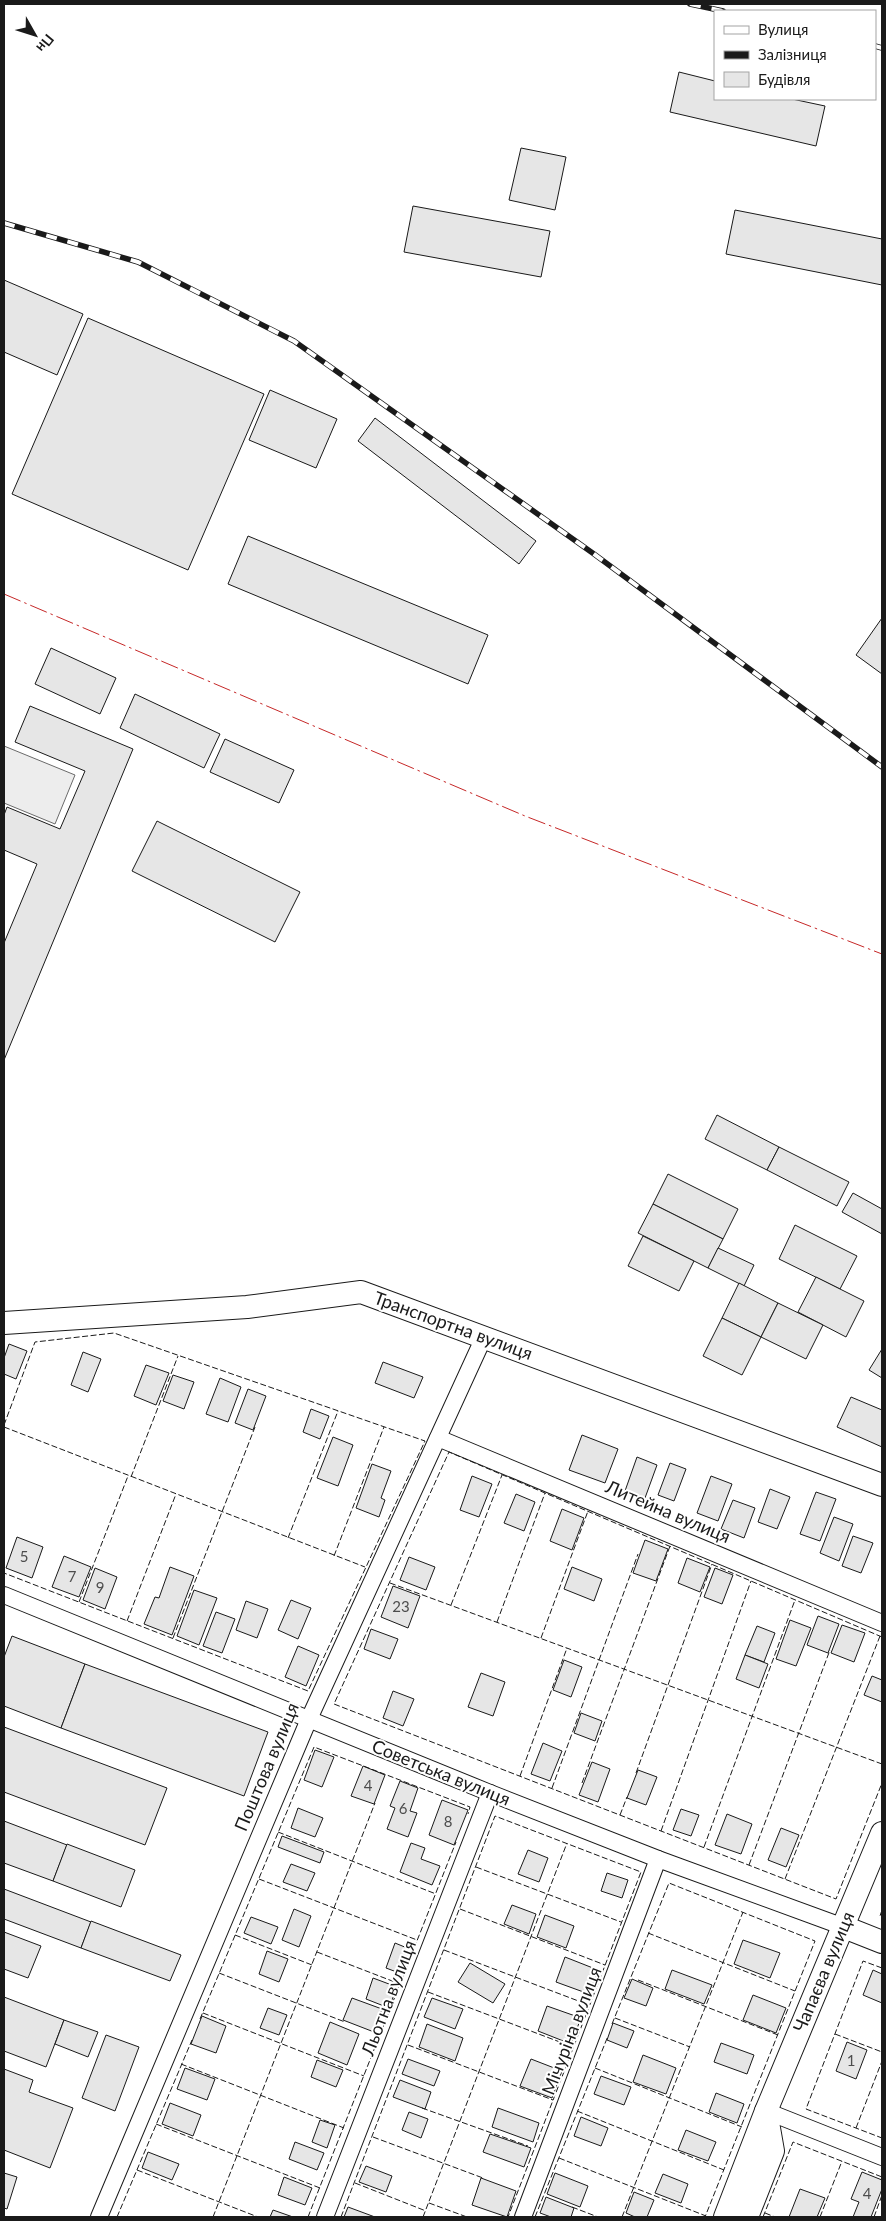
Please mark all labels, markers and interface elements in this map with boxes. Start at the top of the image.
north arrow [10,10,60,60]
legend [714,10,876,100]
text: Вулиця [758,20,808,38]
text: Пн [33,31,58,56]
text: Залізниця [758,45,827,63]
text: Будівля [758,70,810,88]
street label: Транспортна вулиця [371,1286,536,1364]
street label: Литейна вулиця [602,1475,734,1547]
house number: 5 [20,1547,28,1565]
house number: 7 [68,1567,77,1585]
house number: 9 [96,1578,104,1596]
house number: 23 [392,1597,410,1615]
street label: Поштова вулиця [229,1699,303,1834]
street label: Советська вулиця [369,1734,514,1810]
house number: 4 [364,1776,373,1794]
house number: 6 [399,1799,408,1817]
house number: 8 [444,1812,452,1830]
street label: Чапаєва вулиця [788,1908,858,2035]
street label: Льотна вулиця [356,1937,420,2059]
street label: Мічуріна вулиця [537,1964,606,2098]
house number: 1 [847,2051,855,2069]
house number: 4 [863,2184,872,2202]

